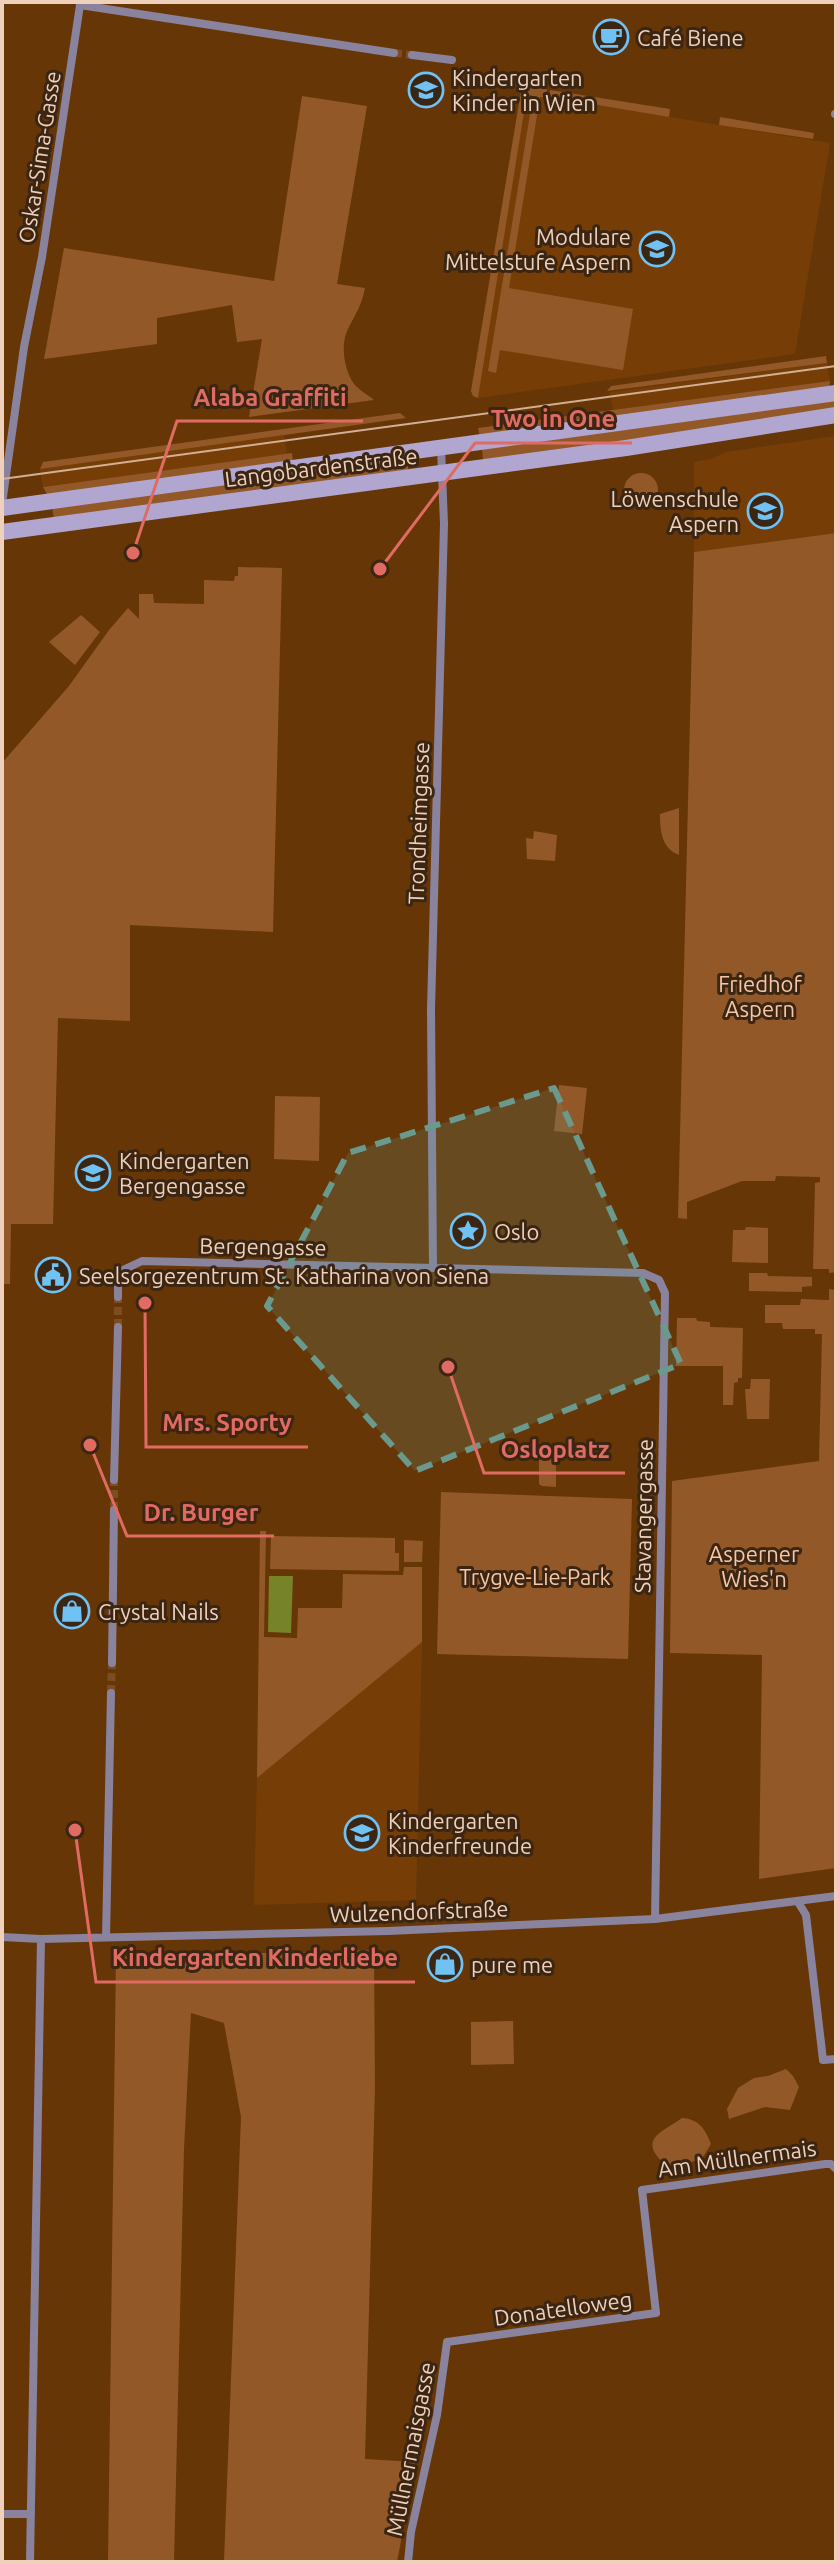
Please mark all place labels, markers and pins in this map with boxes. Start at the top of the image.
cafe icon: Café Biene [592,18,630,56]
place label: Café Biene [637,25,744,50]
place label: Kindergarten Kinder in Wien [452,65,596,115]
school or university icon: Kindergarten Kinder in Wien [407,71,445,109]
place label: Modulare Mittelstufe Aspern [445,224,631,274]
school or university icon: Modulare Mittelstufe Aspern [638,230,676,268]
callout: Alaba Graffiti [177,373,363,421]
callout: Two in One [475,395,632,443]
place label: Löwenschule Aspern [610,486,739,536]
school or university icon: Löwenschule Aspern [746,492,784,530]
place label: Kindergarten Bergengasse [119,1148,250,1198]
school or university icon: Kindergarten Bergengasse [74,1154,112,1192]
place icon: Oslo [449,1212,487,1250]
place label: Oslo [494,1219,539,1244]
public building icon: Seelsorgezentrum St. Katharina von Siena [34,1256,72,1294]
place label: Seelsorgezentrum St. Katharina von Siena [79,1263,489,1288]
callout: Mrs. Sporty [146,1399,308,1447]
callout: Osloplatz [484,1425,625,1473]
callout: Dr. Burger [127,1488,274,1536]
shop icon: Crystal Nails [53,1592,91,1630]
place label: Crystal Nails [98,1599,219,1624]
place label: Kindergarten Kinderfreunde [388,1808,532,1858]
school or university icon: Kindergarten Kinderfreunde [343,1814,381,1852]
callout: Kindergarten Kinderliebe [96,1934,415,1982]
shop icon: pure me [426,1945,464,1983]
place label: pure me [471,1952,553,1977]

